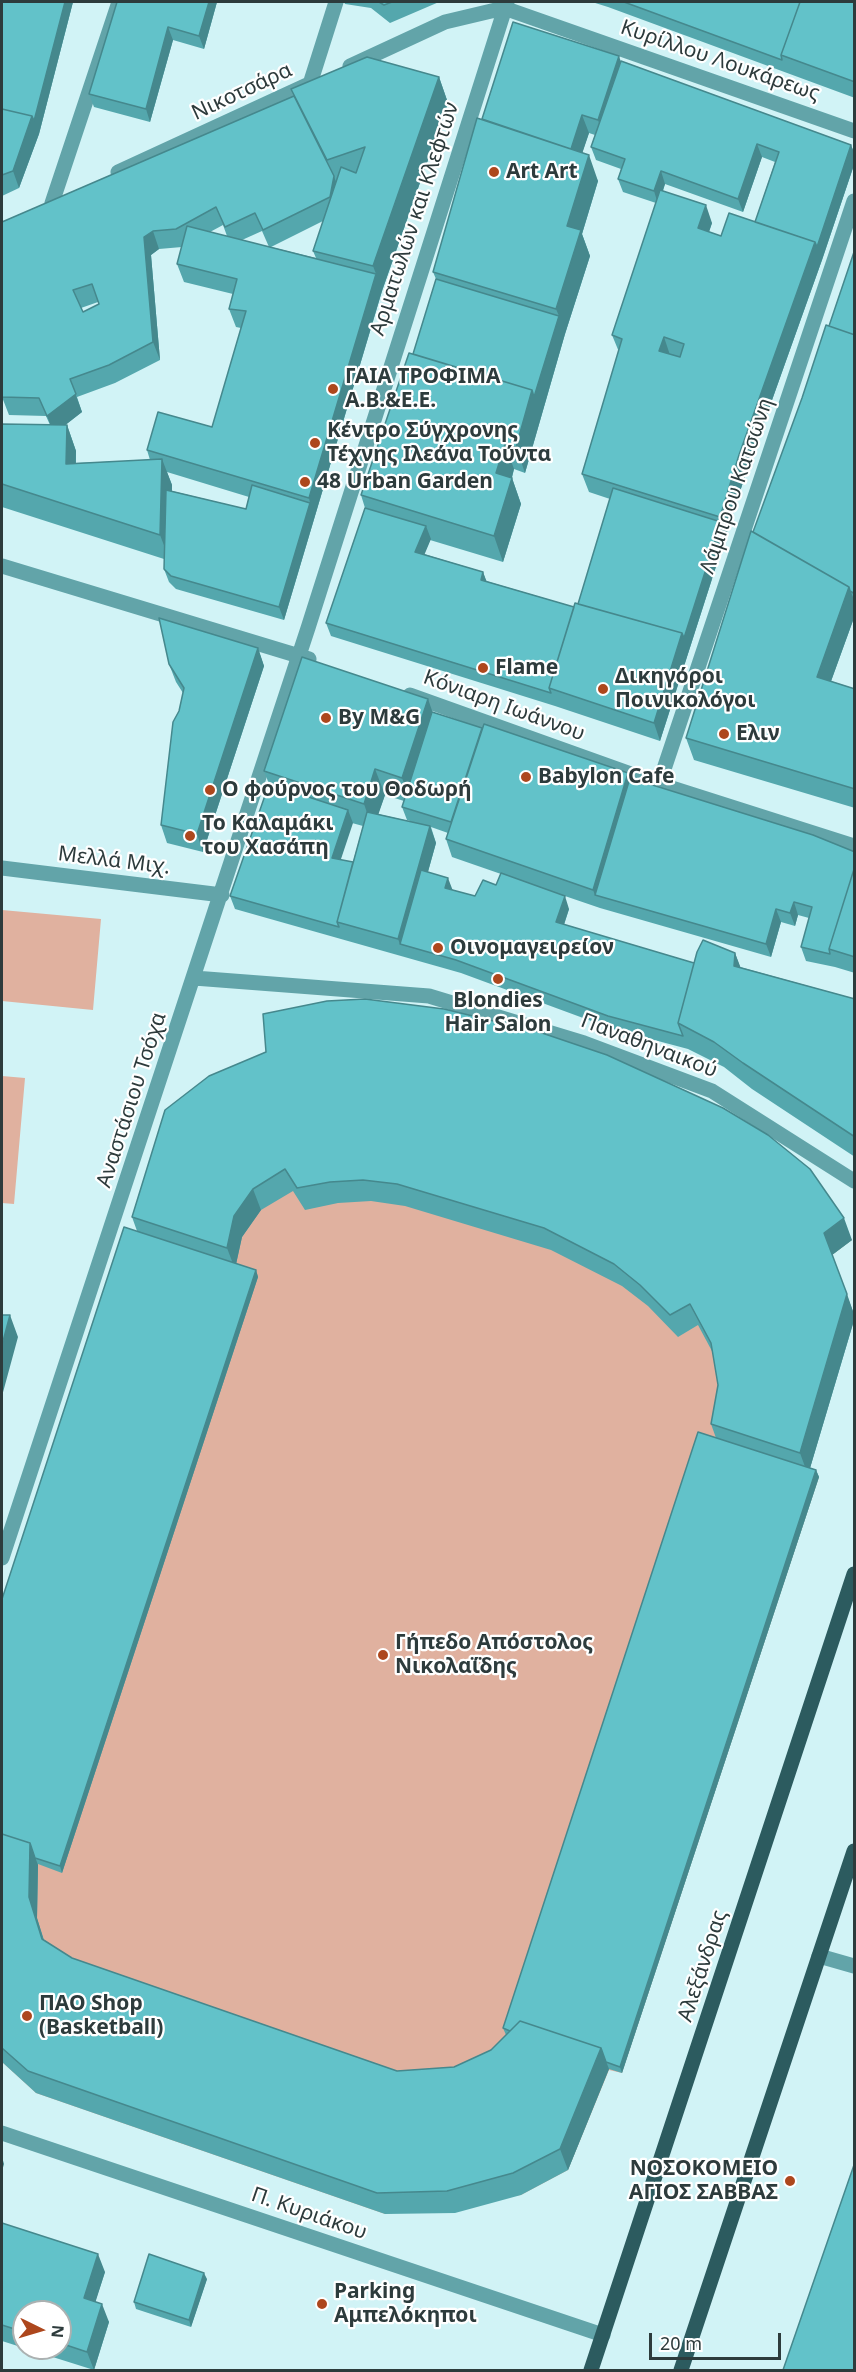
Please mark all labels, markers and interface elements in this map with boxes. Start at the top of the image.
street label: Κυρίλλου Λουκάρεως [617,15,823,107]
street label: Νικοτσάρα [188,58,296,126]
street label: Αρματωλών και Κλεφτών [365,99,465,339]
place label: Art Art [506,159,578,185]
marker: Art Art [487,165,501,179]
place label: ΓΑΙΑ ΤΡΟΦΙΜΑ Α.Β.&Ε.Ε. [345,364,501,414]
marker: ΓΑΙΑ ΤΡΟΦΙΜΑ Α.Β.&Ε.Ε. [326,382,340,396]
street label: Λάμπρου Κατσώνη [695,395,779,577]
place label: Κέντρο Σύγχρονης Τέχνης Ιλεάνα Τούντα [327,418,551,468]
marker: Κέντρο Σύγχρονης Τέχνης Ιλεάνα Τούντα [308,436,322,450]
place label: 48 Urban Garden [317,469,493,495]
marker: 48 Urban Garden [298,475,312,489]
place label: Flame [495,655,558,681]
marker: Flame [476,661,490,675]
place label: Δικηγόροι Ποινικολόγοι [615,664,756,714]
street label: Κόνιαρη Ιωάννου [420,665,588,747]
marker: Δικηγόροι Ποινικολόγοι [596,682,610,696]
place label: By M&G [338,705,420,731]
marker: By M&G [319,711,333,725]
place label: Ελιν [736,721,780,747]
marker: Ελιν [717,727,731,741]
place label: Babylon Cafe [538,764,675,790]
marker: Babylon Cafe [519,770,533,784]
place label: Ο φούρνος του Θοδωρή [222,777,471,803]
marker: Ο φούρνος του Θοδωρή [203,783,217,797]
place label: Το Καλαμάκι του Χασάπη [202,811,334,861]
marker: Το Καλαμάκι του Χασάπη [183,829,197,843]
street label: Μελλά Μιχ. [57,842,171,880]
place label: Οινομαγειρείον [450,935,614,961]
marker: Οινομαγειρείον [431,941,445,955]
marker: Blondies Hair Salon [491,972,505,986]
place label: Blondies Hair Salon [445,988,551,1038]
street label: Παναθηναικού [577,1008,721,1084]
street label: Αναστάσιου Τσόχα [92,1009,172,1191]
place label: Γήπεδο Απόστολος Νικολαΐδης [395,1630,593,1680]
marker: Γήπεδο Απόστολος Νικολαΐδης [376,1648,390,1662]
street label: Αλεξάνδρας [673,1907,733,2025]
place label: ΠΑΟ Shop (Basketball) [39,1991,163,2041]
marker: ΠΑΟ Shop (Basketball) [20,2009,34,2023]
place label: ΝΟΣΟΚΟΜΕΙΟ ΑΓΙΟΣ ΣΑΒΒΑΣ [629,2156,778,2206]
marker: ΝΟΣΟΚΟΜΕΙΟ ΑΓΙΟΣ ΣΑΒΒΑΣ [783,2174,797,2188]
street label: Π. Κυριάκου [248,2182,370,2246]
place label: Parking Αμπελόκηποι [334,2279,477,2329]
marker: Parking Αμπελόκηποι [315,2297,329,2311]
north arrow [12,2300,72,2360]
scale bar [652,2321,784,2359]
text: N [46,2324,69,2339]
text: 20 m [660,2331,702,2355]

